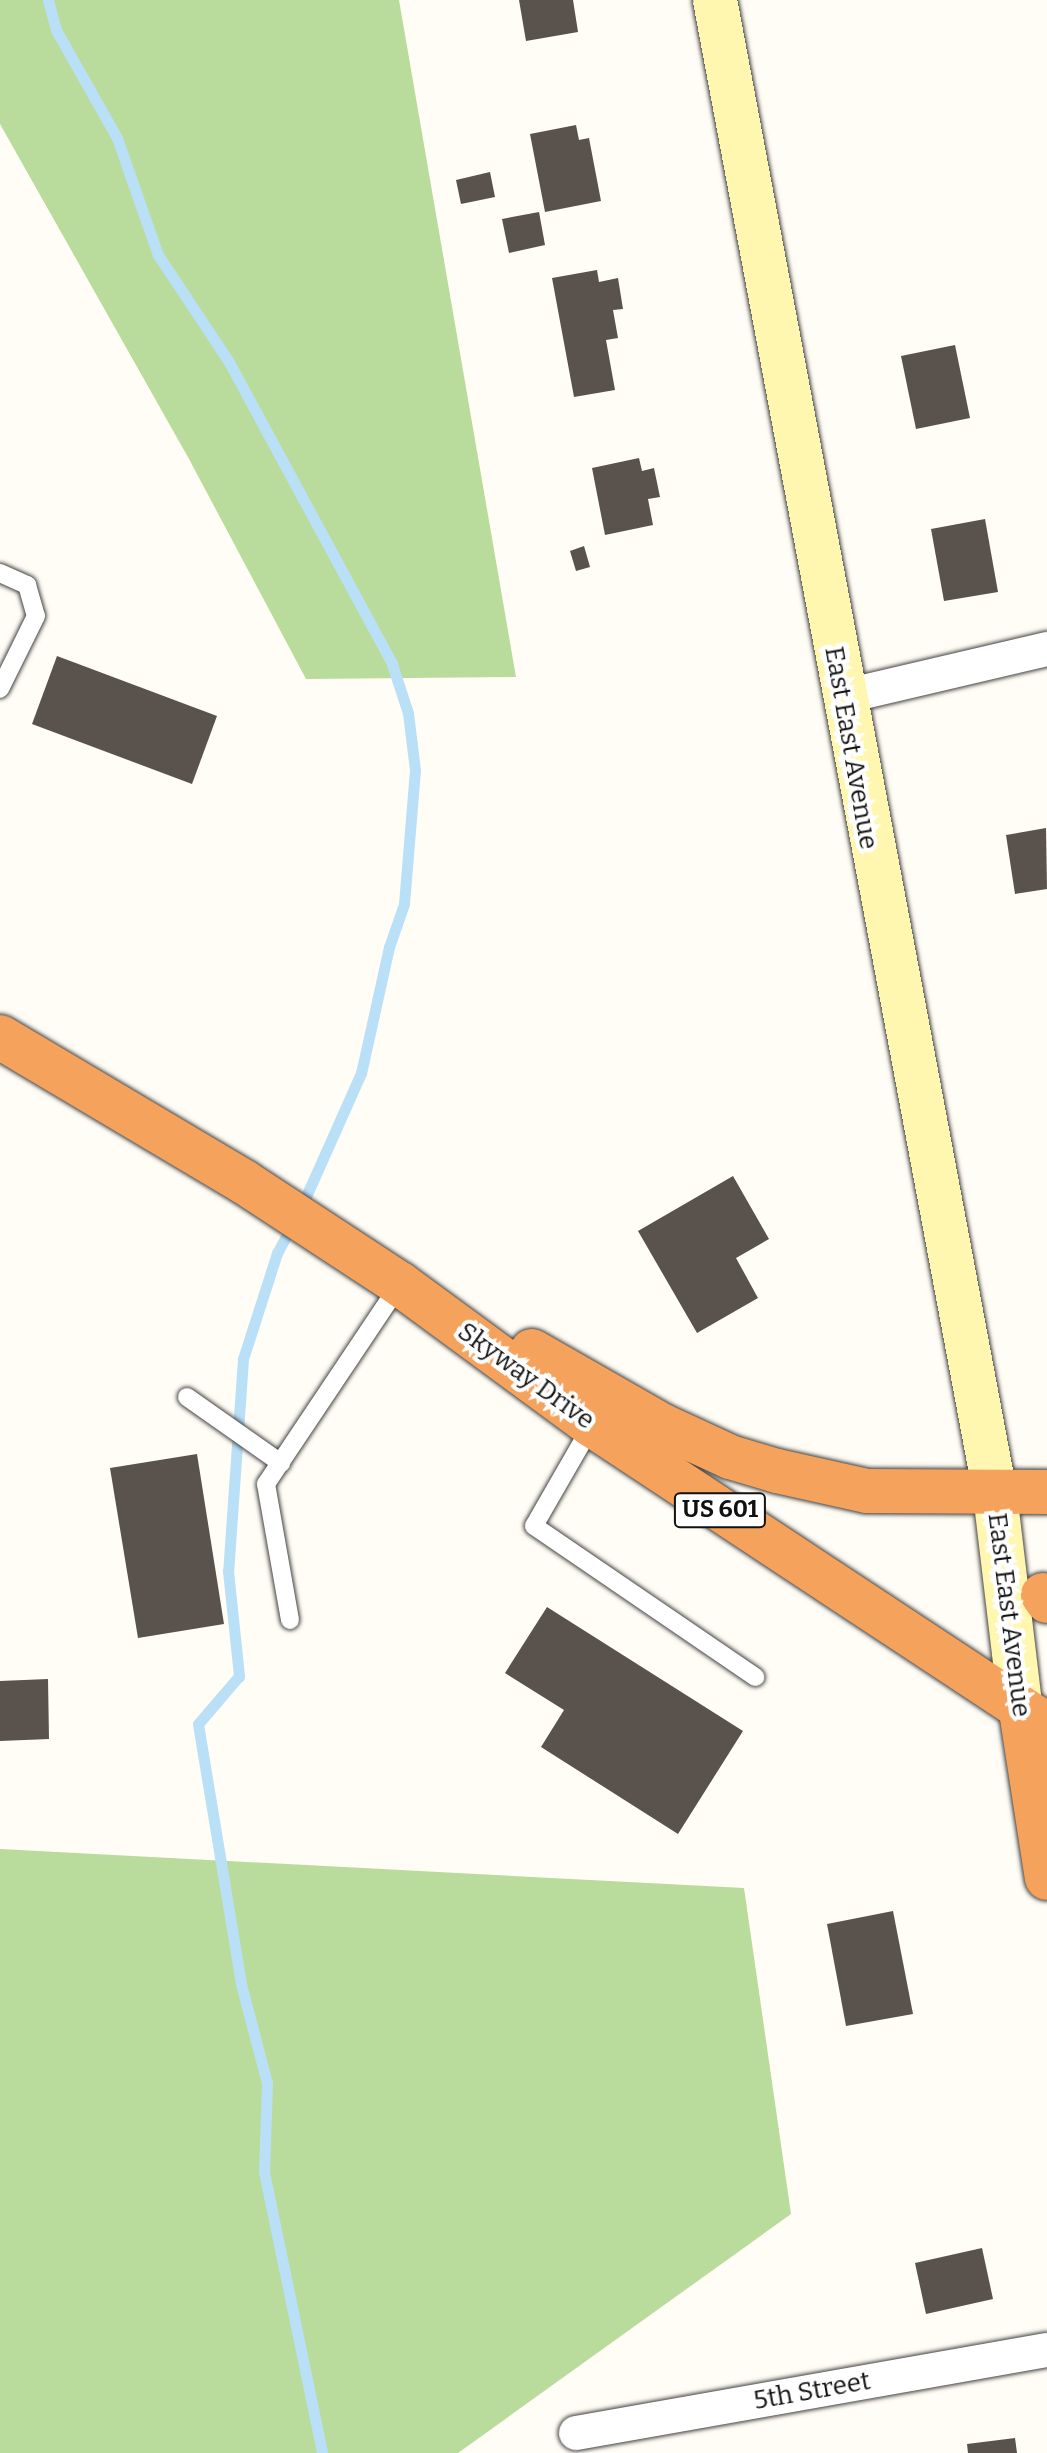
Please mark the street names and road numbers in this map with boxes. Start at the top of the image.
street label: East East Avenue [818,644,884,852]
street label: Skyway Drive [452,1316,600,1436]
road number: US 601 [672,1490,768,1530]
street label: East East Avenue [981,1511,1037,1719]
street label: 5th Street [751,2365,873,2417]

